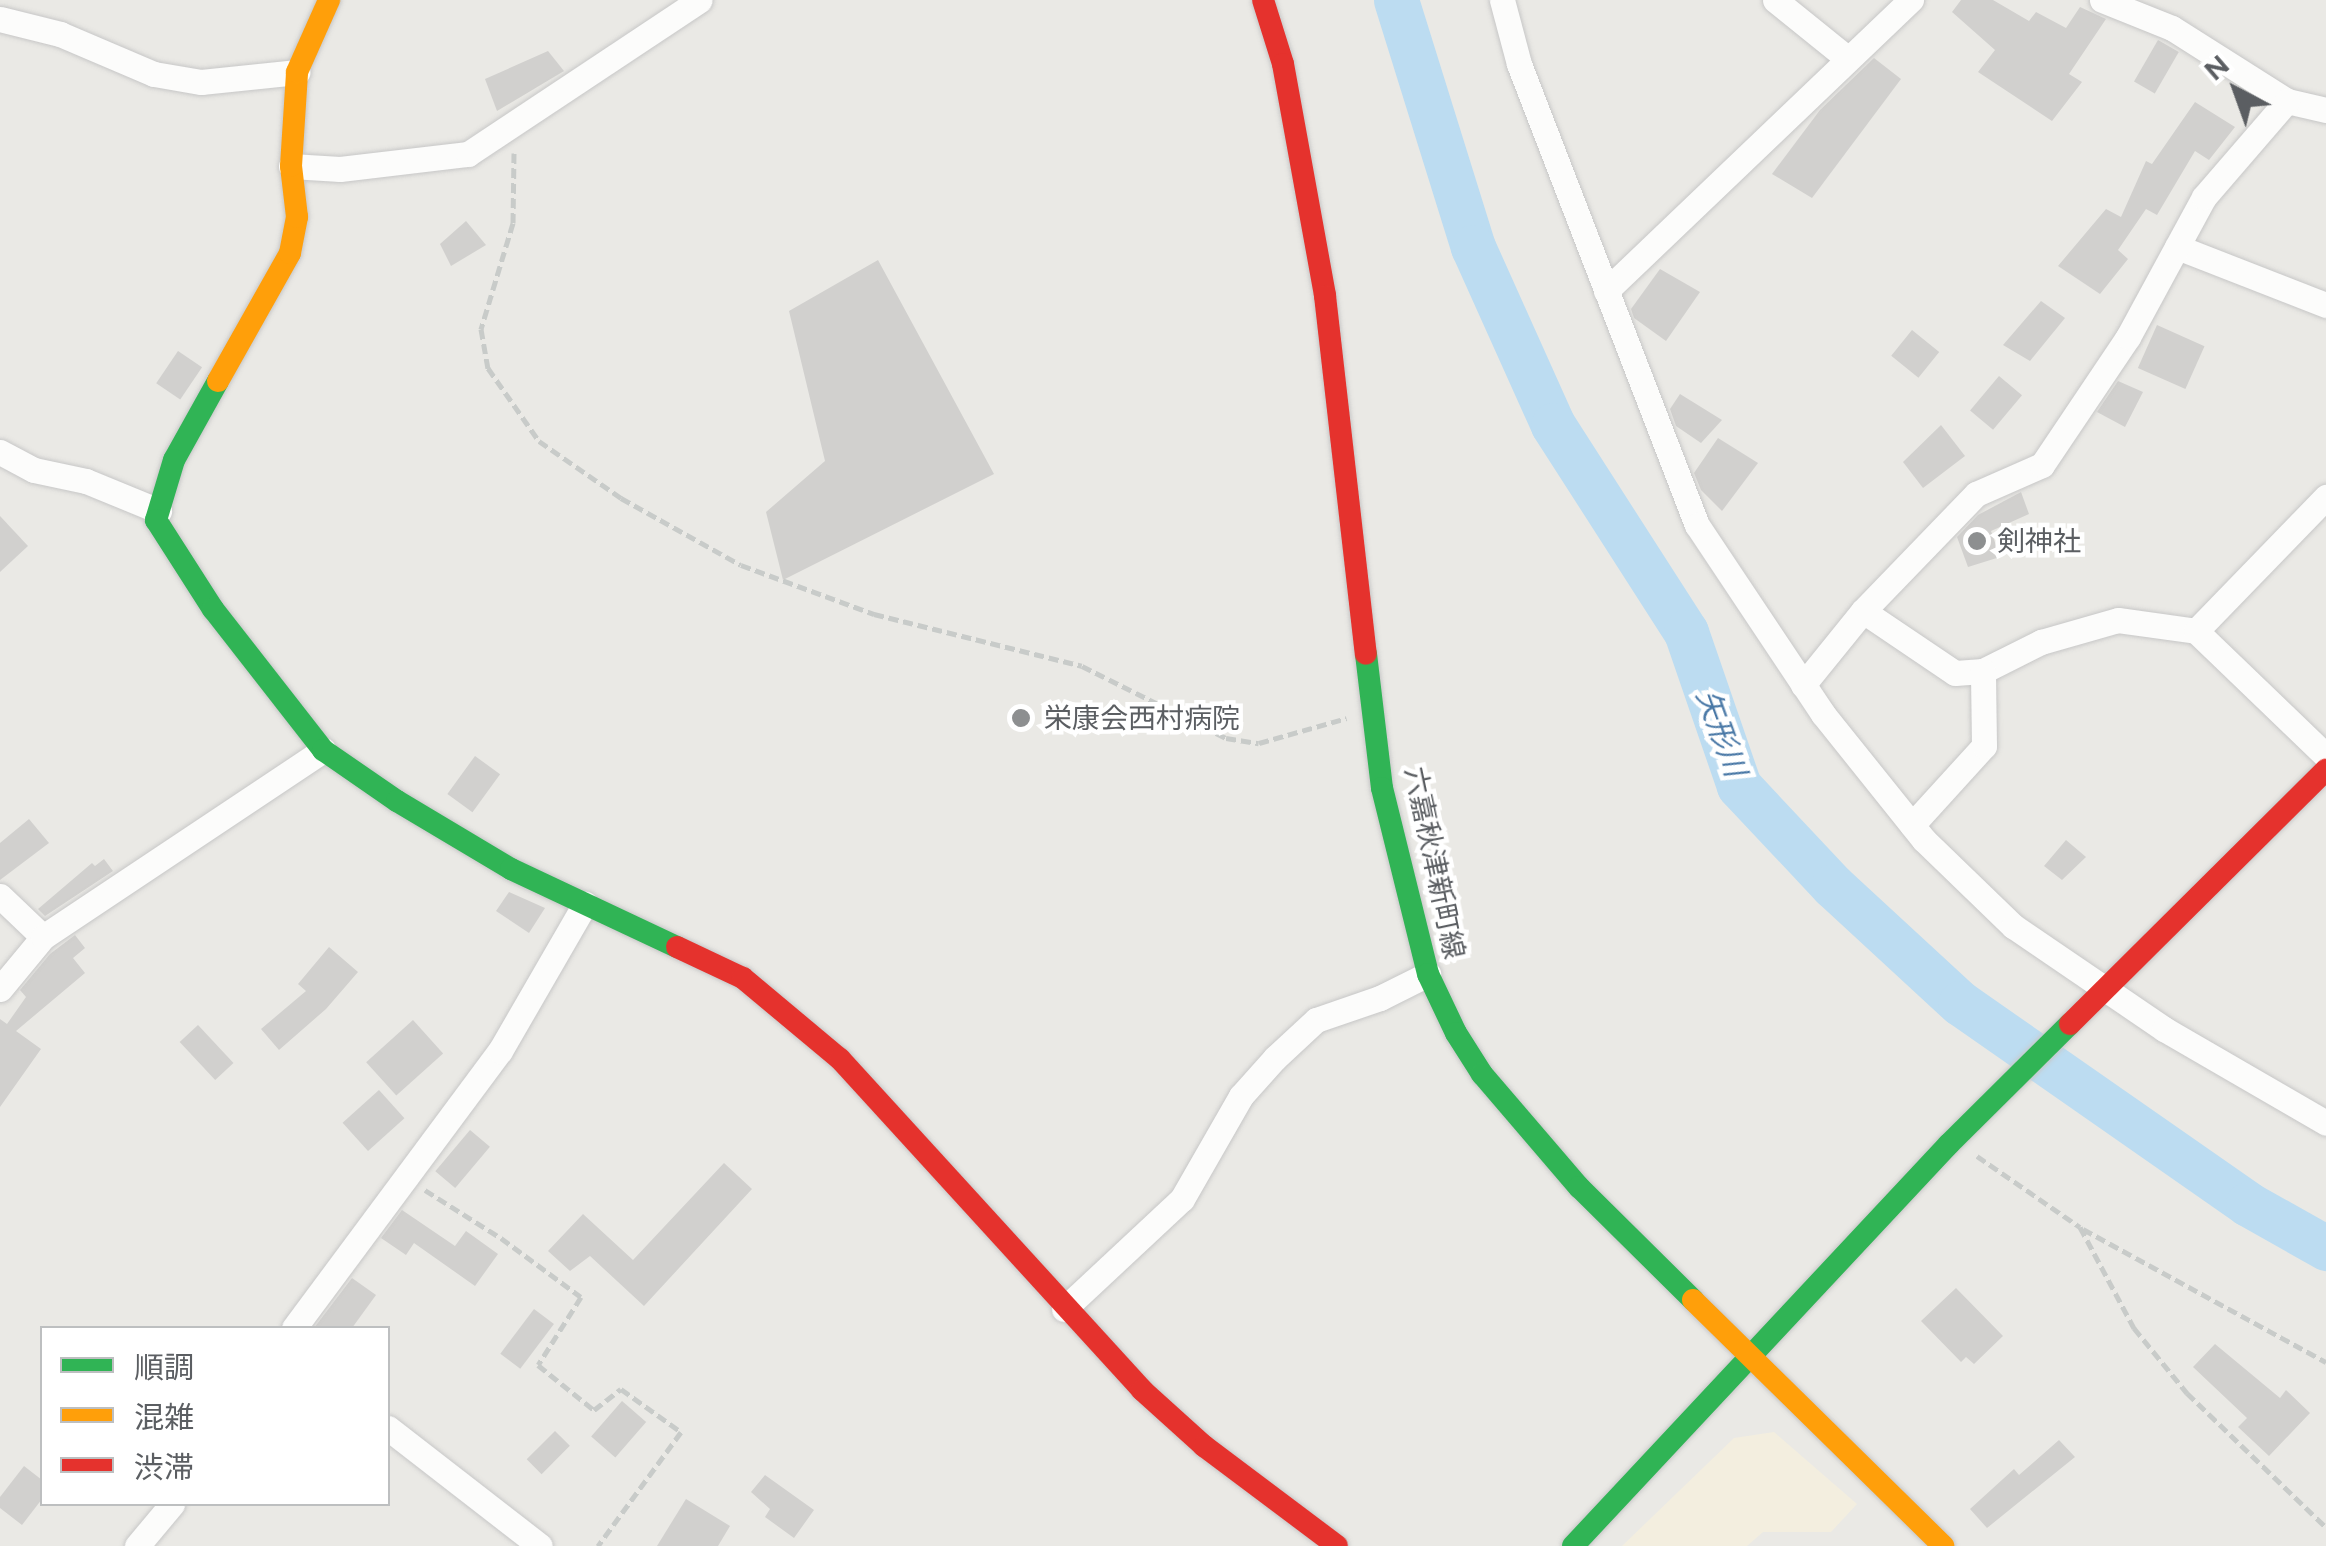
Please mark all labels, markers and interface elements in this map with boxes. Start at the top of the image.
north arrow [2186,40,2286,140]
text: N [2197,47,2236,87]
place label: 剣神社 [1997,524,2081,558]
marker: 剣神社 [1966,530,1988,552]
water label: 矢形川 [1689,685,1753,781]
place label: 栄康会西村病院 [1044,701,1240,735]
marker: 栄康会西村病院 [1008,705,1034,731]
street label: 六嘉秋津新町線 [1398,764,1472,962]
legend [40,1326,390,1506]
text: 順調 [134,1349,194,1386]
text: 混雑 [134,1399,194,1436]
text: 渋滞 [134,1449,194,1486]

